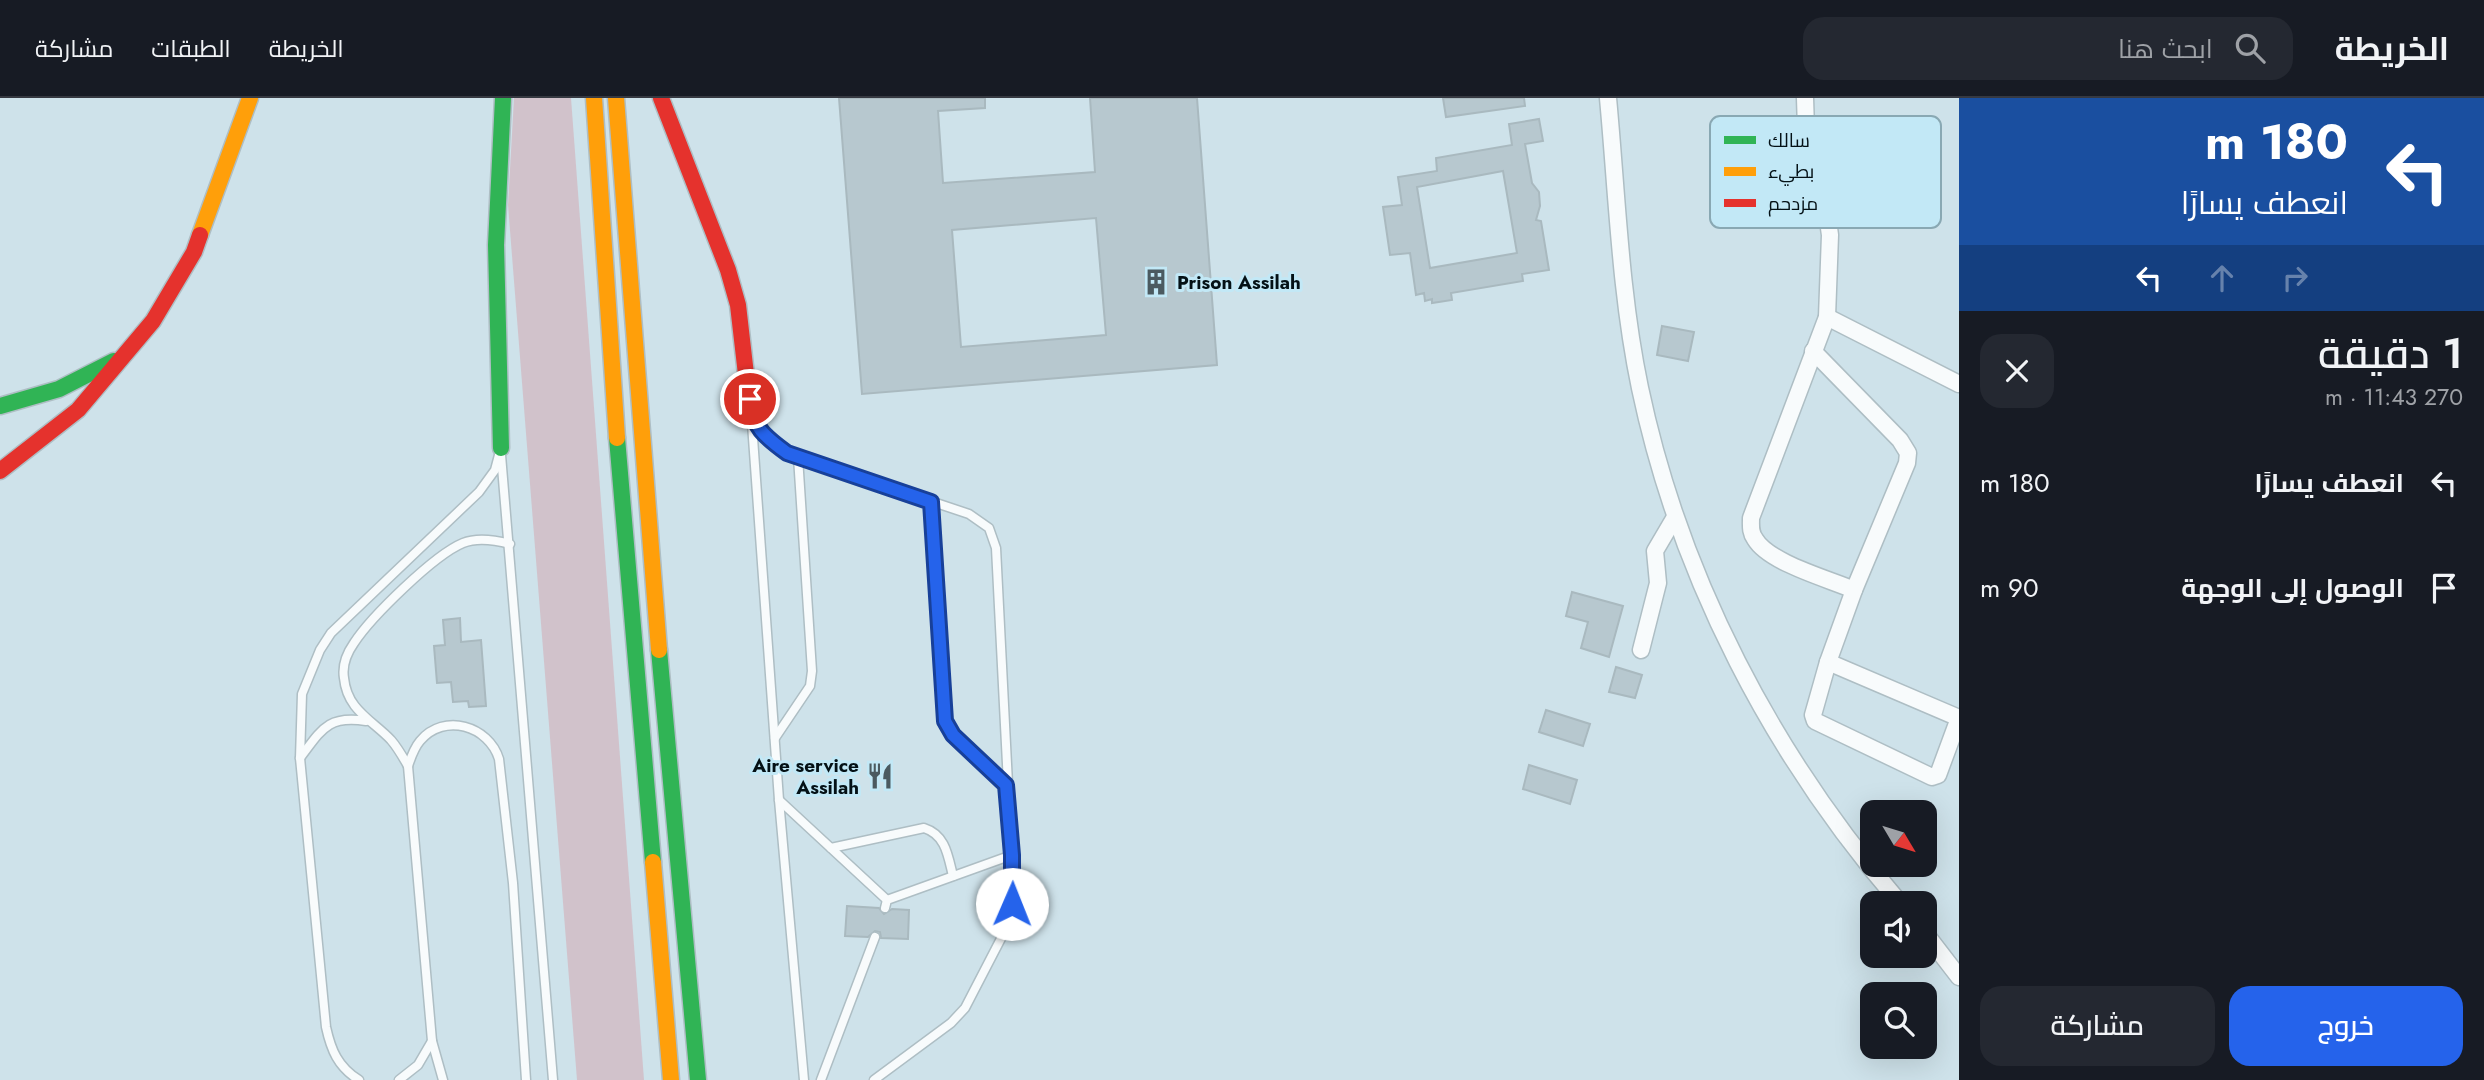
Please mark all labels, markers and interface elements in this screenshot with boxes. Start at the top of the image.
search box [1803,17,2293,80]
text: الخريطة [2335,25,2449,72]
icon: search [2231,29,2269,67]
text: ابحث هنا [2118,30,2213,68]
text: مشاركة [35,31,113,66]
text: الطبقات [151,31,231,66]
text: الخريطة [269,31,344,66]
text: 180 m [2205,107,2348,177]
legend [1710,116,1941,228]
icon: left [2372,126,2463,217]
text: سالك [1768,127,1810,154]
text: بطيء [1768,158,1814,186]
text: انعطف يسارًا [2181,180,2348,226]
text: مزدحم [1768,190,1818,217]
icon: left [2130,259,2168,297]
icon: ahead [2203,259,2241,297]
icon: right [2276,259,2314,297]
building icon: Prison Assilah [1141,267,1171,297]
place label: Prison Assilah [1177,269,1301,296]
text: 1 دقيقة [2318,323,2463,384]
button: close [1980,334,2054,408]
pin [720,369,780,429]
icon: arrive [731,380,769,418]
text: 270 m · 11:43 [2325,380,2463,414]
text: 180 m [1980,464,2050,502]
text: انعطف يسارًا [2254,464,2404,502]
icon: left [2425,464,2463,502]
text: 90 m [1980,569,2039,607]
text: الوصول إلى الوجهة [2181,569,2404,607]
icon: arrive [2425,569,2463,607]
place label: Aire service Assilah [751,752,859,801]
restaurant icon: Aire service Assilah [865,761,895,791]
north arrow [1860,800,1937,877]
map controls [1860,800,1937,1059]
position arrow [975,867,1049,941]
button: sound [1860,891,1937,968]
button: search [1860,982,1937,1059]
button: مشاركة [1980,986,2215,1066]
button: خروج [2229,986,2463,1066]

